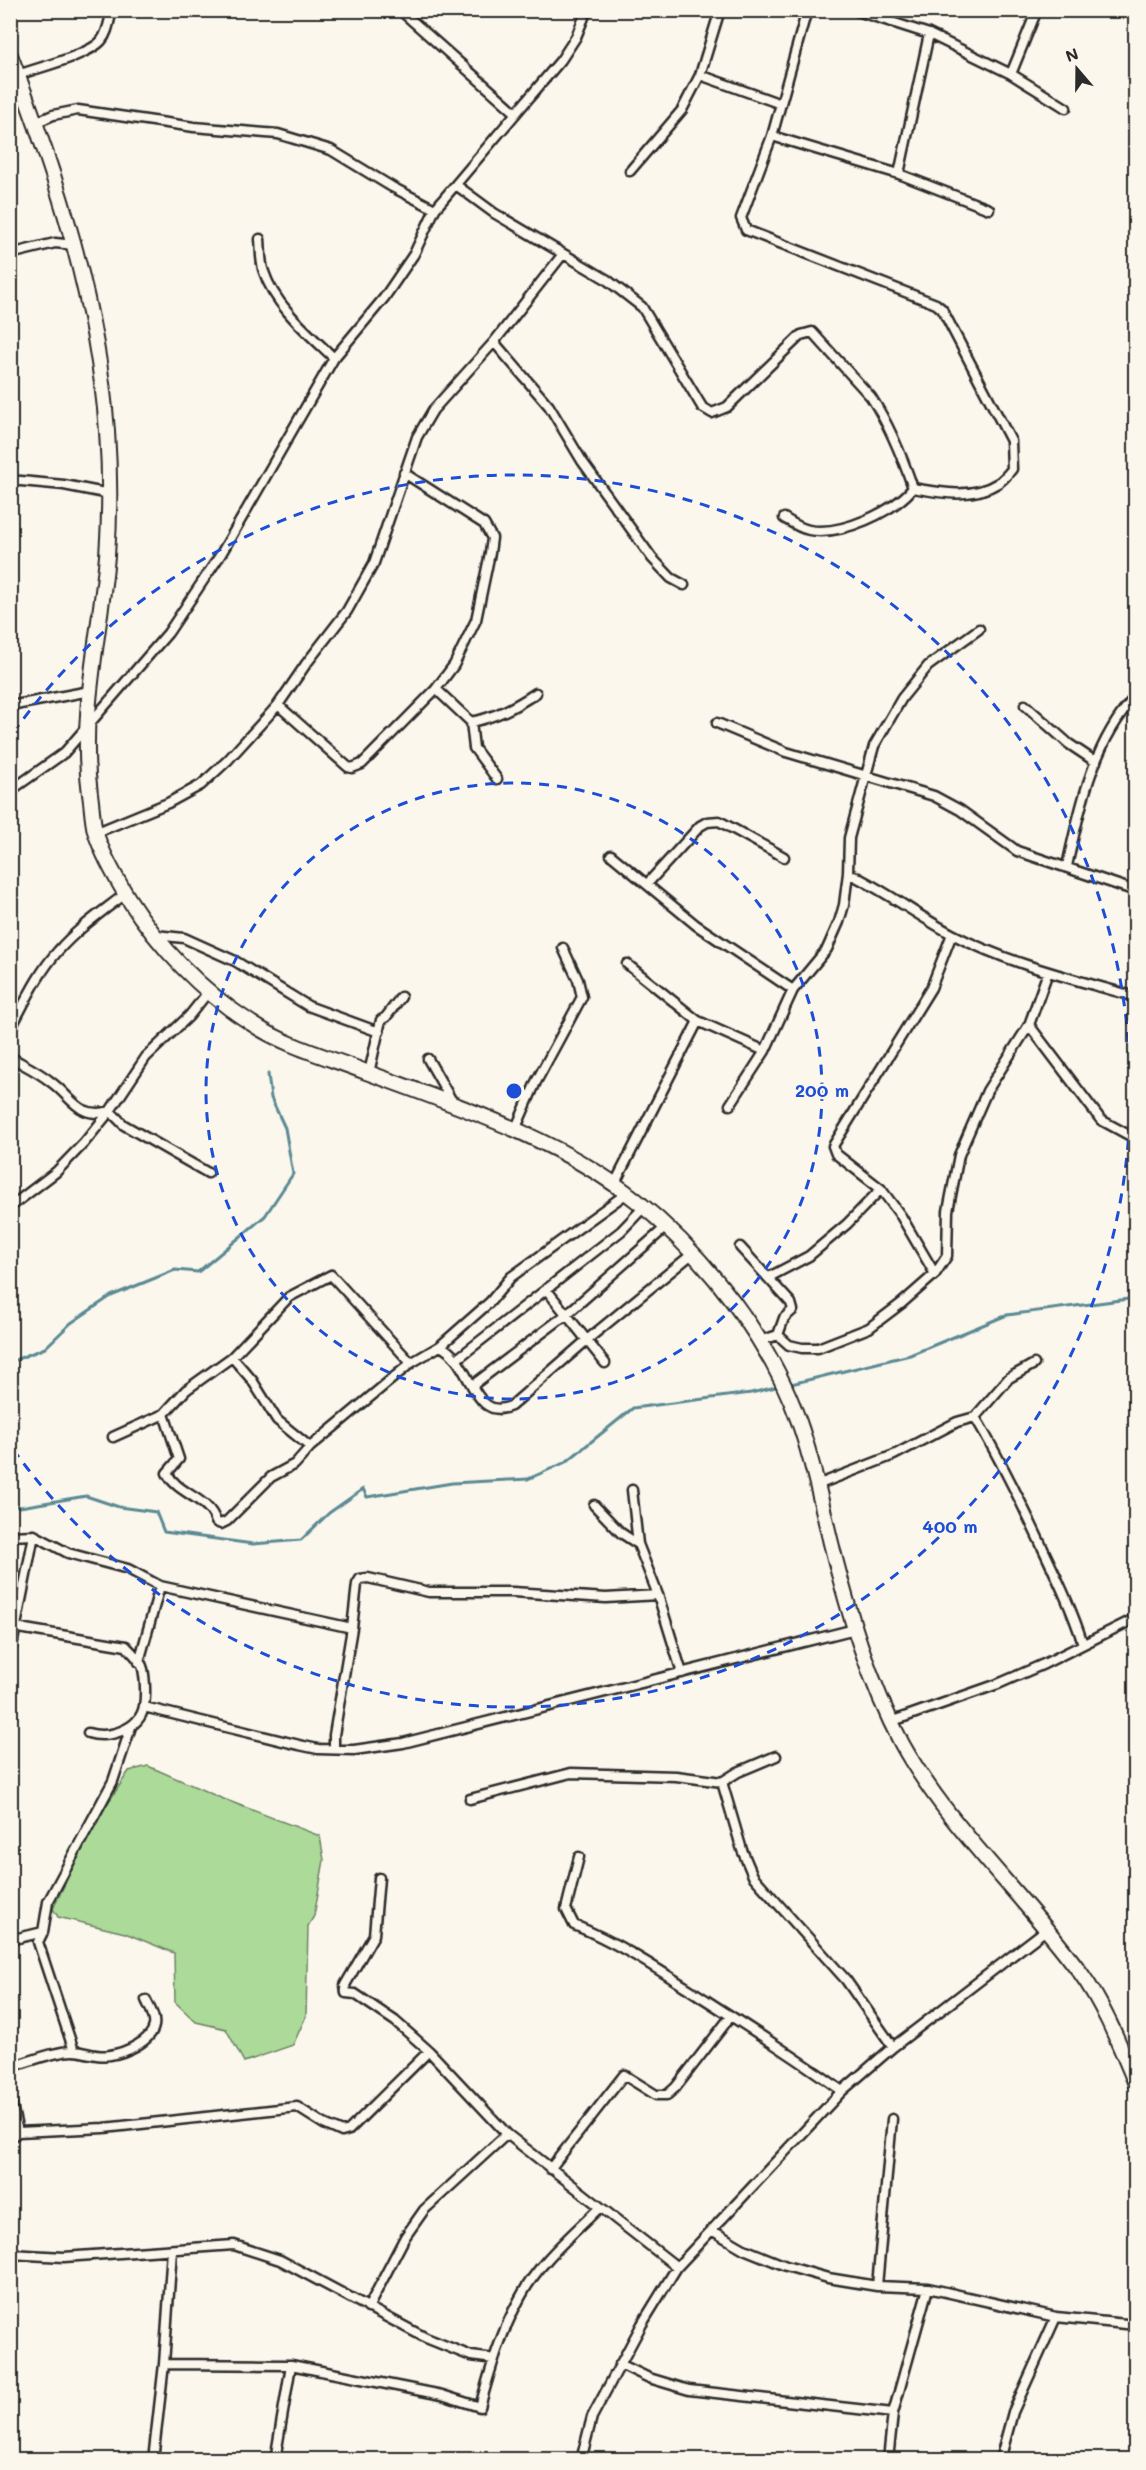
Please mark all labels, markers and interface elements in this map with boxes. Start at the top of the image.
north arrow [1047,39,1107,99]
text: N [1062,42,1081,66]
text: 200 m [795,1078,849,1102]
centre of rings [504,1081,524,1101]
text: 400 m [922,1514,978,1538]

